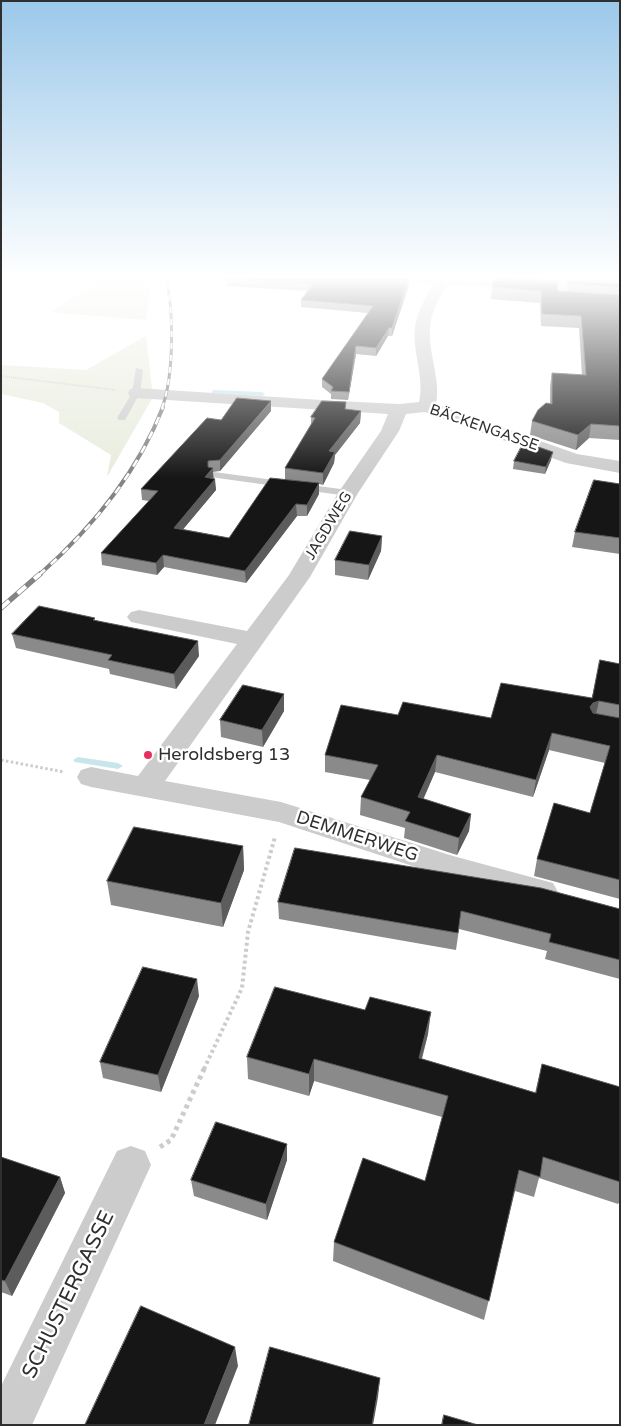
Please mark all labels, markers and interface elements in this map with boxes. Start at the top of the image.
street label: BÄCKENGASSE [427,401,541,455]
street label: JAGDWEG [302,489,356,563]
place label: Heroldsberg 13 [158,744,290,766]
marker: Heroldsberg 13 [142,749,154,761]
street label: DEMMERWEG [293,807,421,867]
street label: SCHUSTERGASSE [17,1207,121,1383]

